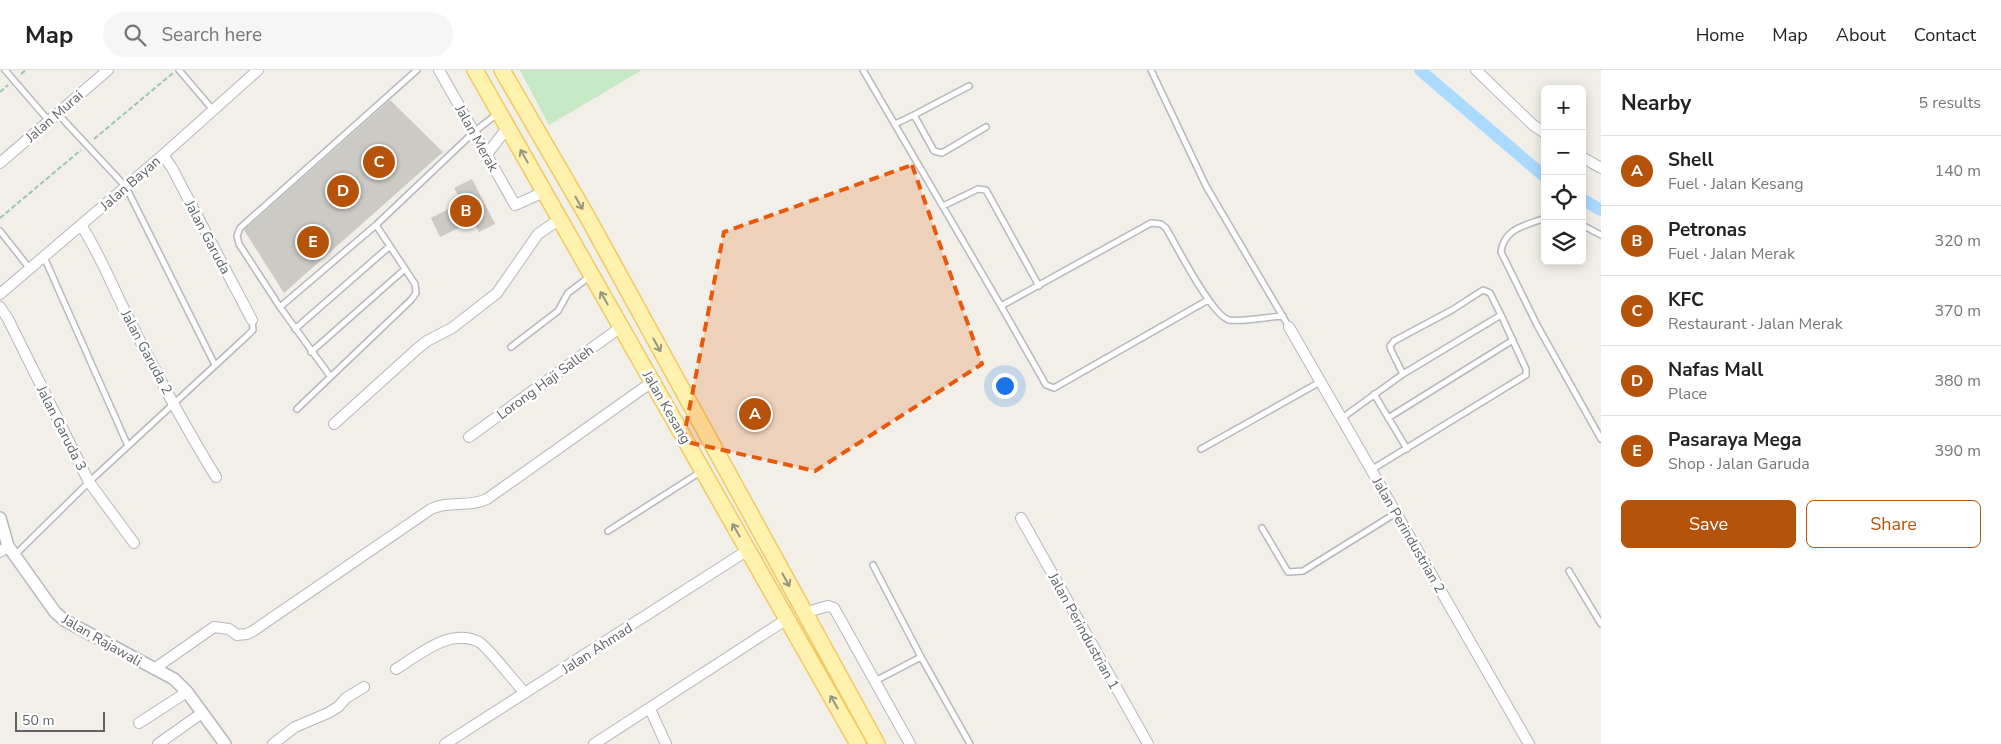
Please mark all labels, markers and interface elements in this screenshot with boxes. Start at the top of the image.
search box [103,12,453,57]
text: Map [25,19,73,51]
icon: search [121,21,149,49]
text: Search here [161,22,262,48]
text: Home [1696,23,1744,47]
text: Map [1772,23,1808,47]
text: About [1836,23,1886,47]
text: Contact [1914,23,1976,47]
map controls [1541,85,1586,265]
button: + [1541,85,1586,130]
street label: Jalan Murai [21,86,87,147]
text: Nearby [1621,89,1691,117]
text: 5 results [1919,92,1981,114]
street label: Jalan Merak [450,100,503,176]
button: − [1541,130,1586,175]
pin: C [363,143,395,181]
text: Shell [1668,147,1714,173]
one-way arrow [519,149,529,164]
street label: Jalan Bayan [95,152,165,216]
text: A [1631,160,1643,182]
text: 140 m [1934,160,1981,182]
pin: D [327,172,359,210]
text: Fuel · Jalan Kesang [1668,173,1804,195]
button: locate [1541,175,1586,220]
pin: B [450,192,482,230]
street label: Jalan Garuda [180,196,235,278]
one-way arrow [574,196,584,210]
text: Petronas [1668,217,1747,243]
button: layers [1541,220,1586,265]
pin: E [297,223,329,261]
text: B [1631,230,1643,252]
text: 320 m [1934,230,1981,252]
text: Fuel · Jalan Merak [1668,243,1795,265]
text: KFC [1668,287,1704,313]
one-way arrow [599,291,609,305]
text: C [1632,300,1642,322]
text: 370 m [1934,300,1981,322]
street label: Jalan Garuda 2 [116,306,177,398]
text: Restaurant · Jalan Merak [1668,313,1843,335]
one-way arrow [653,338,663,352]
street label: Lorong Haji Salleh [493,341,598,424]
text: Nafas Mall [1668,357,1763,383]
street label: Jalan Kesang [637,366,695,447]
text: D [1631,370,1643,392]
text: 380 m [1934,370,1981,392]
your location [992,373,1018,399]
street label: Jalan Garuda 3 [32,382,91,474]
text: Place [1668,383,1707,405]
pin: A [739,395,771,433]
text: Pasaraya Mega [1668,427,1802,453]
text: E [1632,440,1642,462]
text: 390 m [1934,440,1981,462]
text: Shop · Jalan Garuda [1668,453,1810,475]
street label: Jalan Perindustrian 2 [1367,473,1449,597]
button: Save [1621,500,1796,548]
button: Share [1806,500,1981,548]
one-way arrow [731,523,741,538]
street label: Jalan Perindustrian 1 [1043,569,1124,693]
one-way arrow [782,572,791,587]
street label: Jalan Rajawali [58,609,145,671]
street label: Jalan Ahmad [557,618,636,679]
one-way arrow [829,695,839,709]
scale bar [15,709,105,732]
text: 50 m [22,711,54,730]

